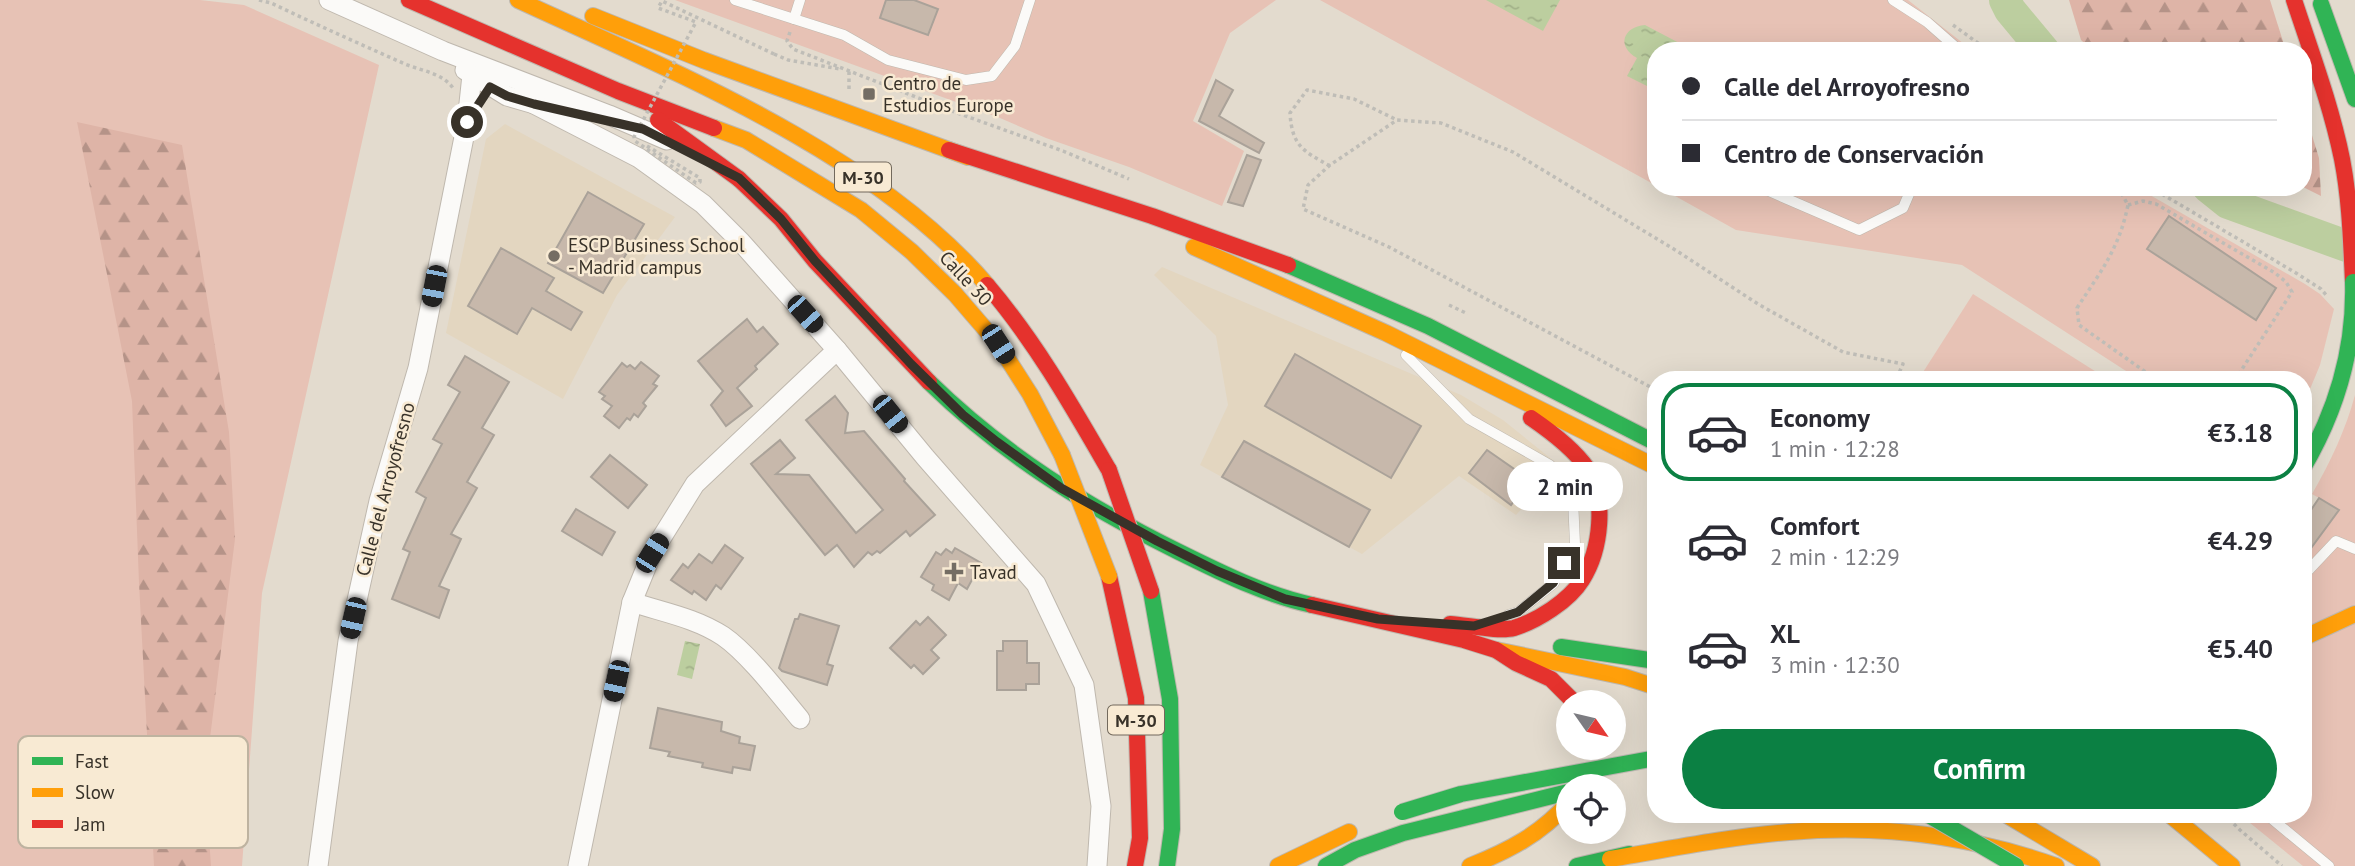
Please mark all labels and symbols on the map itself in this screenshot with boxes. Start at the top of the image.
place label: Centro de Estudios Europe [883,71,1013,117]
marker: Centro de Estudios Europe [861,86,877,102]
route start [451,106,483,138]
road number: M-30 [835,162,891,192]
place label: ESCP Business School - Madrid campus [568,233,745,279]
street label: Calle 30 [935,246,997,310]
marker: ESCP Business School - Madrid campus [546,248,562,264]
car [420,263,449,309]
car [784,291,827,337]
car [978,321,1019,367]
car [869,391,912,437]
street label: Calle del Arroyofresno [350,399,420,579]
callout: 2 min [1506,462,1622,510]
car [632,530,673,576]
route end [1548,547,1580,579]
place label: Tavad [970,560,1017,584]
marker: Tavad [944,562,964,582]
car [339,595,368,641]
car [602,658,631,704]
north arrow [1556,690,1626,760]
road number: M-30 [1108,706,1164,734]
legend [18,736,248,848]
text: Fast [75,749,109,773]
text: Slow [75,780,115,804]
text: Jam [74,812,105,836]

